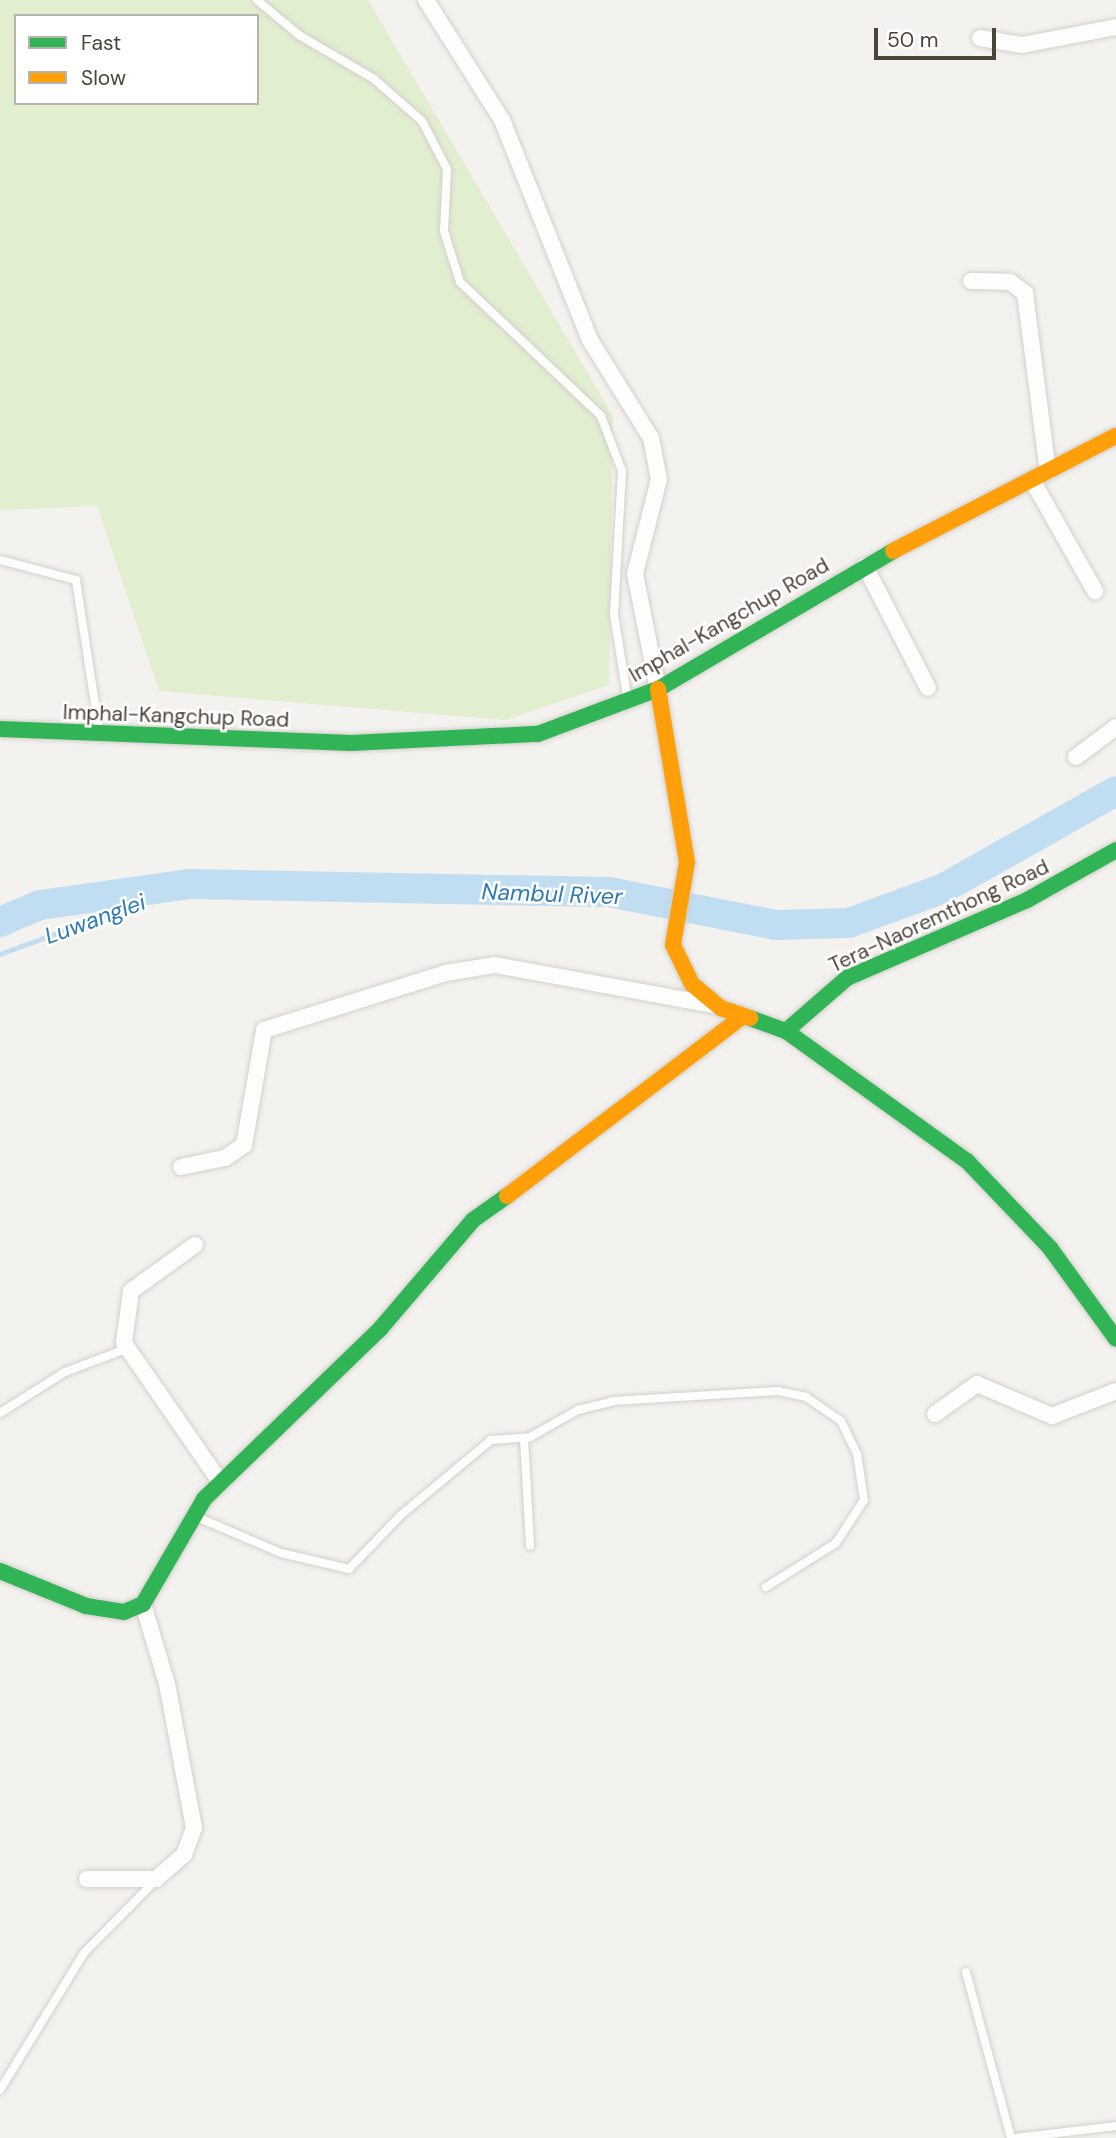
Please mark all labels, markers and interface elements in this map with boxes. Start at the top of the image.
legend [14,14,259,105]
scale bar [878,14,1000,58]
text: 50 m [887,26,938,54]
text: Fast [81,29,121,57]
text: Slow [81,64,126,92]
street label: Imphal-Kangchup Road [625,552,833,688]
street label: Imphal-Kangchup Road [62,699,290,733]
street label: Tera-Naoremthong Road [825,854,1053,978]
water label: Nambul River [481,878,623,910]
water label: Luwanglei [41,888,149,950]

